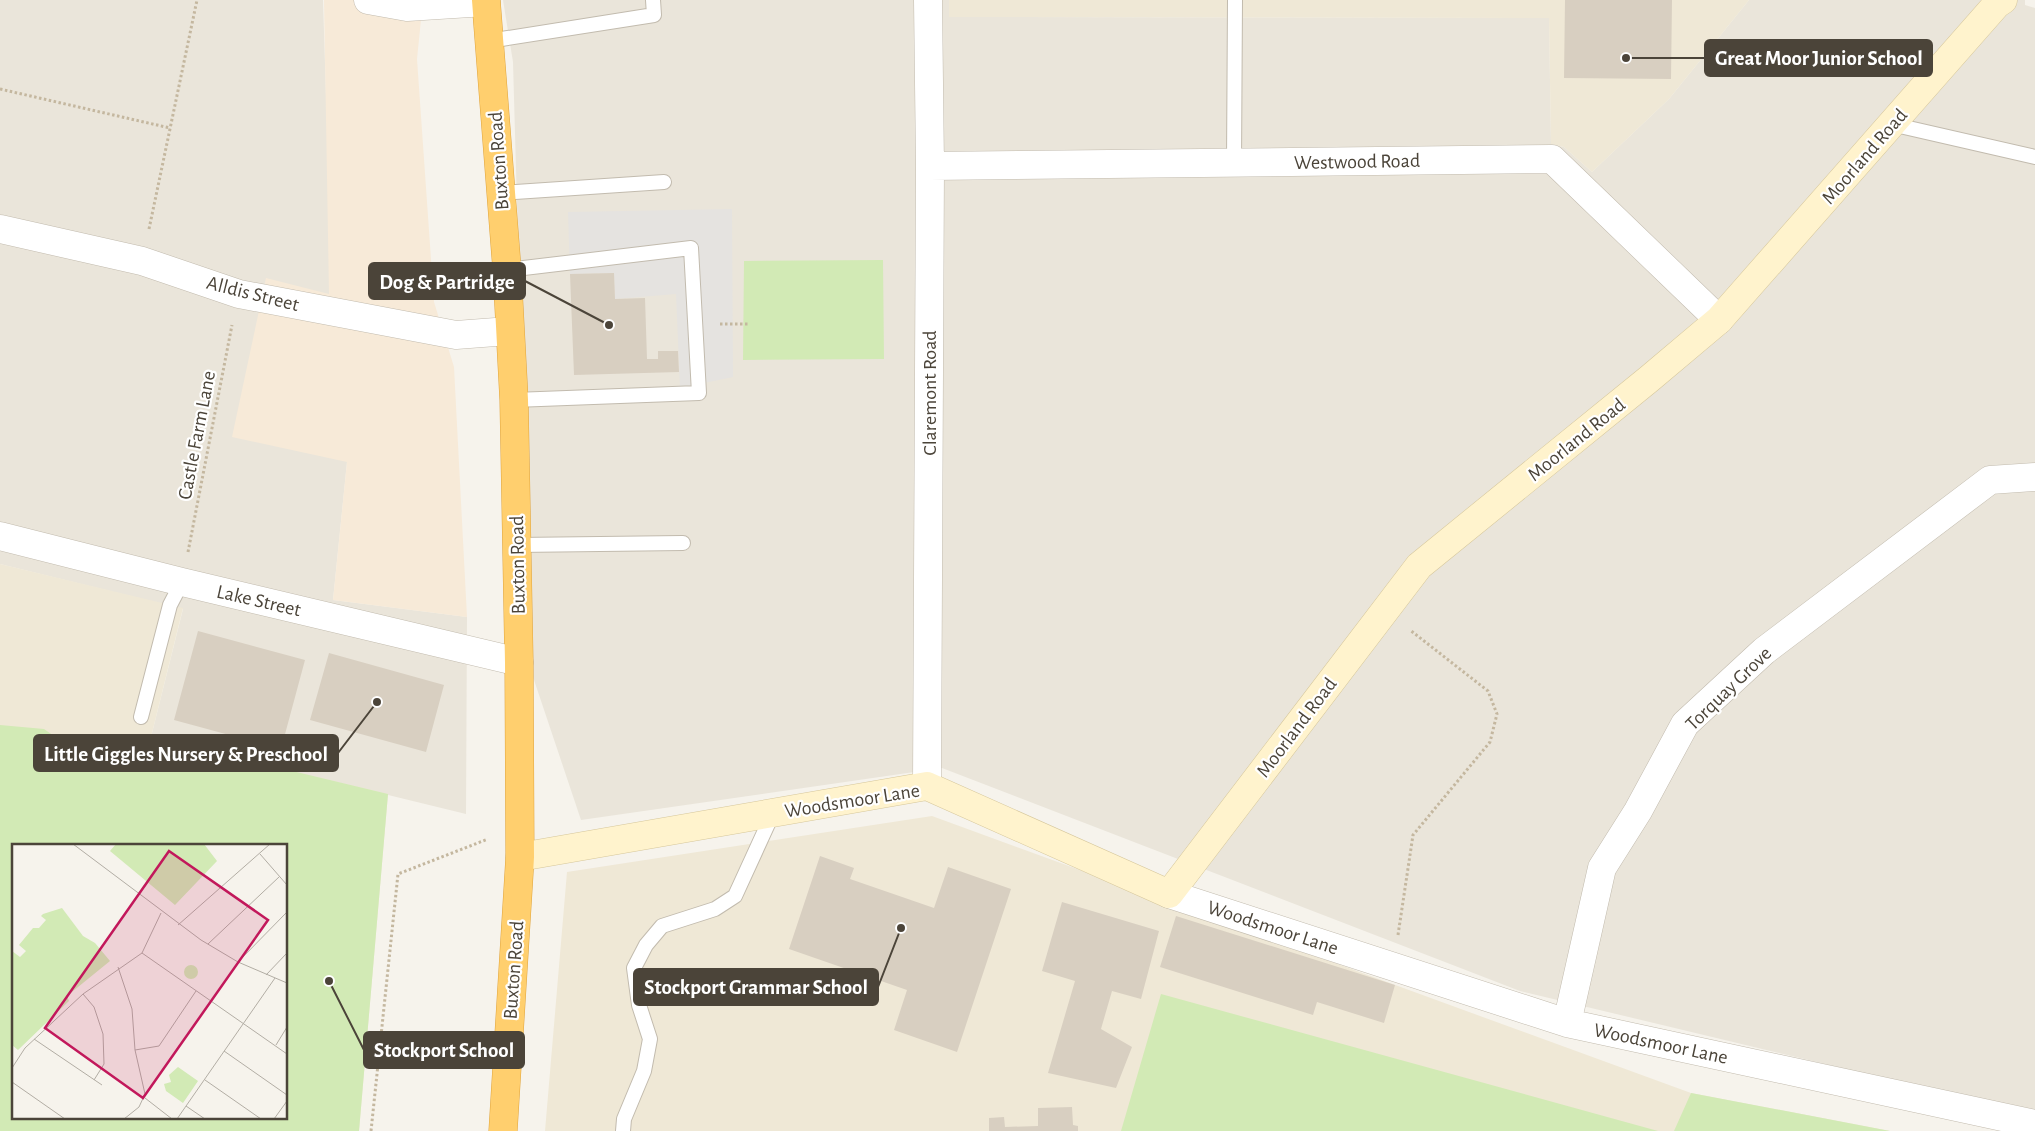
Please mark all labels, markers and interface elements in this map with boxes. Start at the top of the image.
callout: Great Moor Junior School [1705,40,1932,76]
text: Great Moor Junior School [1715,48,1923,69]
street label: Moorland Road [1818,105,1911,208]
street label: Buxton Road [486,111,512,211]
street label: Westwood Road [1294,151,1420,173]
callout: Dog & Partridge [369,263,525,299]
text: Dog & Partridge [379,272,515,293]
street label: Alldis Street [205,273,302,315]
street label: Claremont Road [920,330,940,456]
street label: Castle Farm Lane [175,369,219,501]
street label: Moorland Road [1524,395,1629,485]
street label: Buxton Road [507,515,529,615]
street label: Lake Street [215,582,304,621]
street label: Torquay Grove [1682,643,1775,734]
street label: Moorland Road [1253,674,1341,781]
callout: Little Giggles Nursery & Preschool [34,735,338,771]
text: Little Giggles Nursery & Preschool [44,744,328,765]
street label: Woodsmoor Lane [783,780,921,822]
inset map [12,844,288,1118]
street label: Woodsmoor Lane [1205,897,1341,959]
street label: Buxton Road [501,920,527,1020]
callout: Stockport Grammar School [634,969,878,1005]
text: Stockport Grammar School [644,977,868,998]
street label: Woodsmoor Lane [1592,1020,1730,1068]
callout: Stockport School [364,1032,524,1068]
text: Stockport School [374,1040,514,1061]

